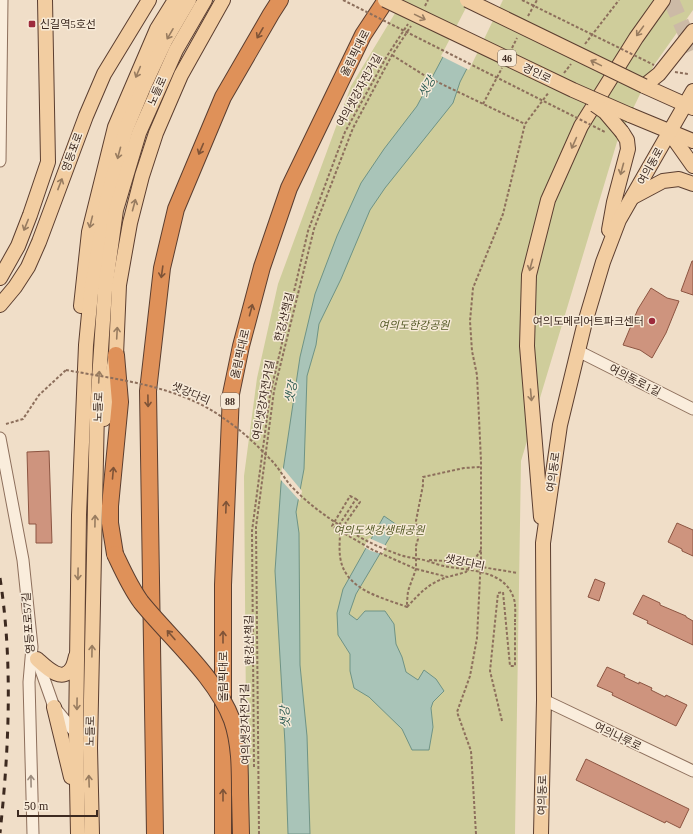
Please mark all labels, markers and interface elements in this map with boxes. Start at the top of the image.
one-way arrow [413,14,425,21]
place label: 신길역5호선 [40,18,96,30]
marker: 신길역5호선 [27,19,37,29]
one-way arrow [636,26,645,37]
one-way arrow [255,27,263,39]
one-way arrow [165,28,173,40]
street label: 올림픽대로 [338,28,372,78]
road number: 46 [498,50,516,66]
street label: 여의샛강자전거길 [334,52,384,128]
one-way arrow [591,59,603,66]
street label: 경인로 [521,61,553,85]
one-way arrow [134,65,142,77]
water label: 샛강 [415,72,440,100]
street label: 노들로 [145,75,169,107]
street label: 영등포로 [59,131,85,173]
one-way arrow [570,136,577,148]
one-way arrow [197,143,205,155]
street label: 여의동로 [635,145,665,187]
one-way arrow [115,146,123,159]
one-way arrow [618,162,626,175]
one-way arrow [57,179,65,191]
one-way arrow [131,199,139,212]
one-way arrow [87,215,95,228]
one-way arrow [22,219,30,231]
one-way arrow [527,258,534,271]
one-way arrow [158,265,166,278]
street label: 한강산책길 [272,291,296,343]
one-way arrow [248,303,255,316]
place label: 여의도메리어트파크센터 [533,315,644,327]
marker: 여의도메리어트파크센터 [647,316,657,326]
park label: 여의도한강공원 [379,319,450,331]
one-way arrow [113,327,120,340]
street label: 올림픽대로 [228,328,252,380]
street label: 여의샛강자전거길 [250,359,276,441]
street label: 여의동로1길 [607,362,663,398]
one-way arrow [95,371,103,384]
water label: 샛강 [282,378,300,404]
street label: 샛강다리 [170,380,212,406]
one-way arrow [527,388,535,401]
street label: 노들로 [91,392,105,422]
road number: 88 [221,393,239,409]
one-way arrow [144,394,152,407]
street label: 여의동로 [544,451,562,493]
one-way arrow [109,467,116,480]
one-way arrow [222,501,230,514]
one-way arrow [92,515,99,528]
park label: 여의도샛강생태공원 [333,524,425,536]
street label: 샛강다리 [444,552,486,572]
one-way arrow [74,567,82,580]
street label: 영등포로57길 [20,592,36,654]
street label: 한강산책길 [243,615,255,665]
one-way arrow [166,630,175,640]
one-way arrow [219,631,227,644]
one-way arrow [88,645,96,658]
street label: 올림픽대로 [217,652,229,702]
street label: 여의샛강자전거길 [238,683,252,765]
one-way arrow [73,697,80,710]
water label: 샛강 [278,704,292,728]
street label: 노들로 [84,716,96,746]
street label: 여의나루로 [593,720,643,752]
one-way arrow [28,775,35,788]
one-way arrow [86,775,93,788]
street label: 여의동로 [536,775,548,815]
one-way arrow [219,789,227,802]
scale bar [18,792,97,818]
text: 50 m [24,799,49,813]

